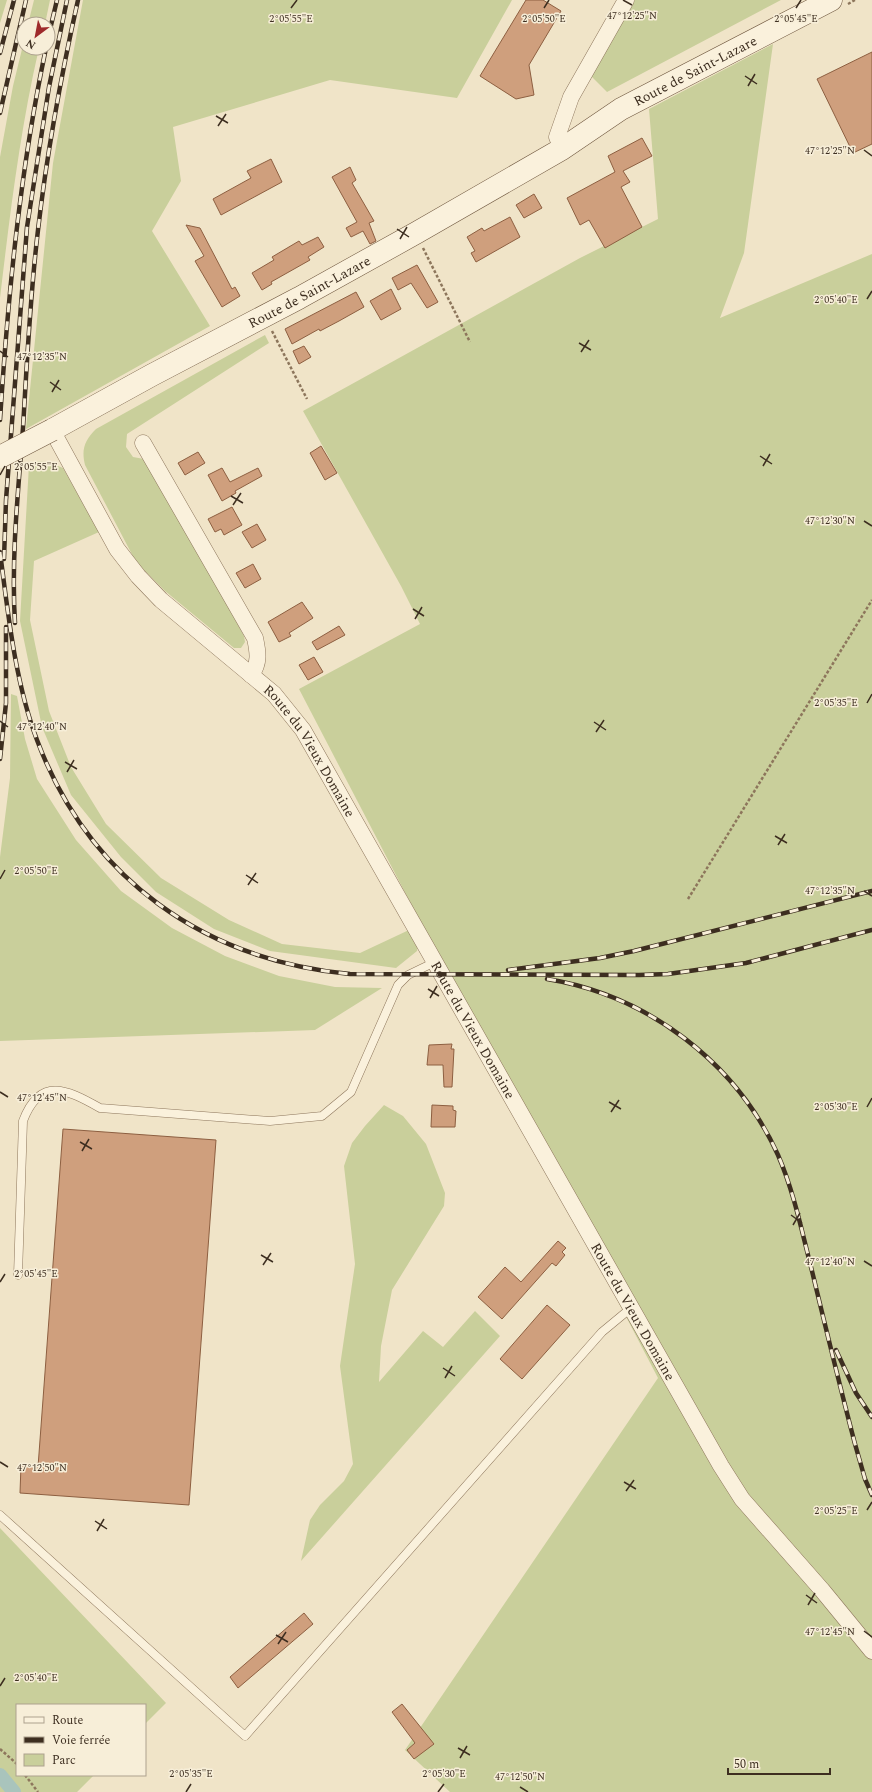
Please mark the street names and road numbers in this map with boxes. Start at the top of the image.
street label: Route de Saint-Lazare [630,30,761,111]
street label: Route de Saint-Lazare [244,250,374,333]
street label: Route du Vieux Domaine [259,679,361,821]
street label: Route du Vieux Domaine [426,957,521,1103]
street label: Route du Vieux Domaine [586,1239,681,1385]

